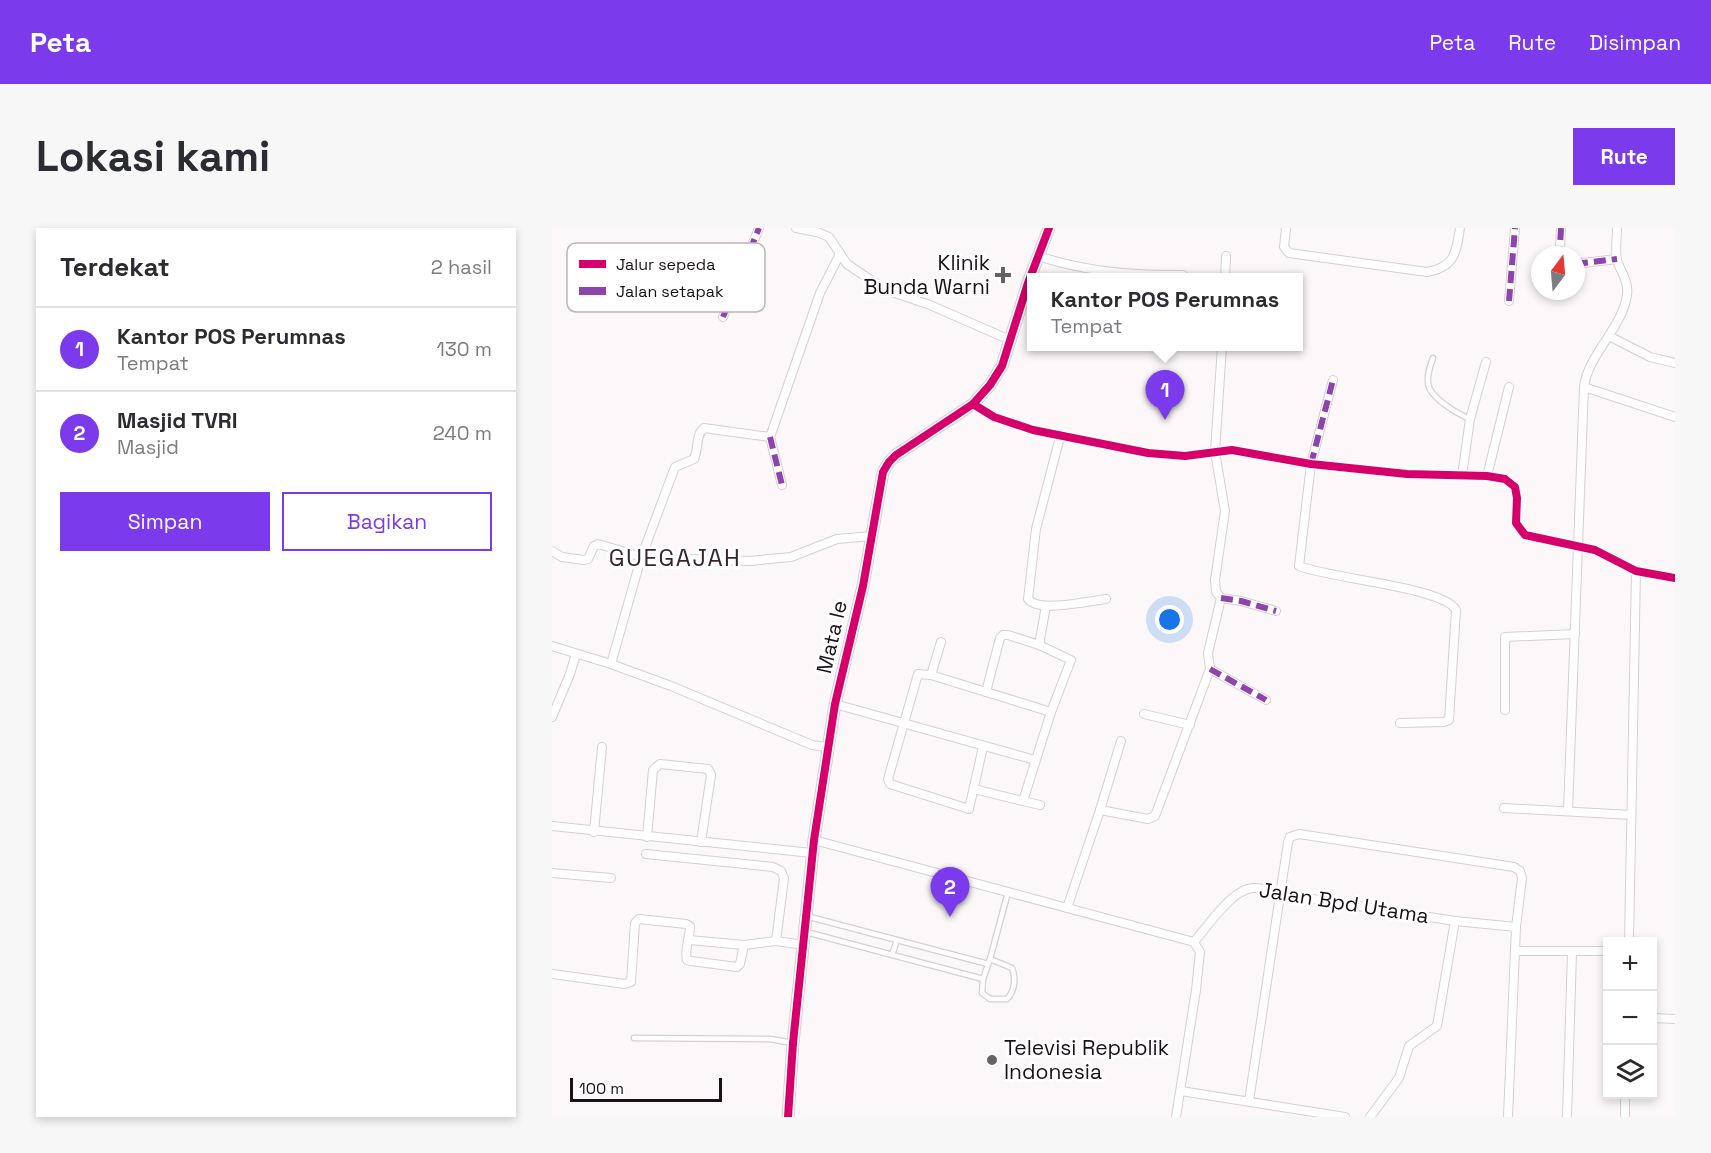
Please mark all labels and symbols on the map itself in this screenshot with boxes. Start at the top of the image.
legend [567,243,765,312]
north arrow [1531,246,1585,300]
place label: Klinik Bunda Warni [863,249,990,300]
text: Jalur sepeda [616,254,715,275]
marker: Klinik Bunda Warni [994,266,1012,284]
text: Jalan setapak [616,281,724,302]
pin: 1 [1146,370,1184,420]
district label: GUEGAJAH [609,542,741,573]
street label: Mata Ie [810,598,853,676]
your location [1155,605,1184,634]
pin: 2 [930,868,970,917]
street label: Jalan Bpd Utama [1257,876,1431,929]
place label: Televisi Republik Indonesia [1004,1034,1169,1085]
marker: Televisi Republik Indonesia [985,1053,999,1067]
scale bar [570,1075,722,1102]

